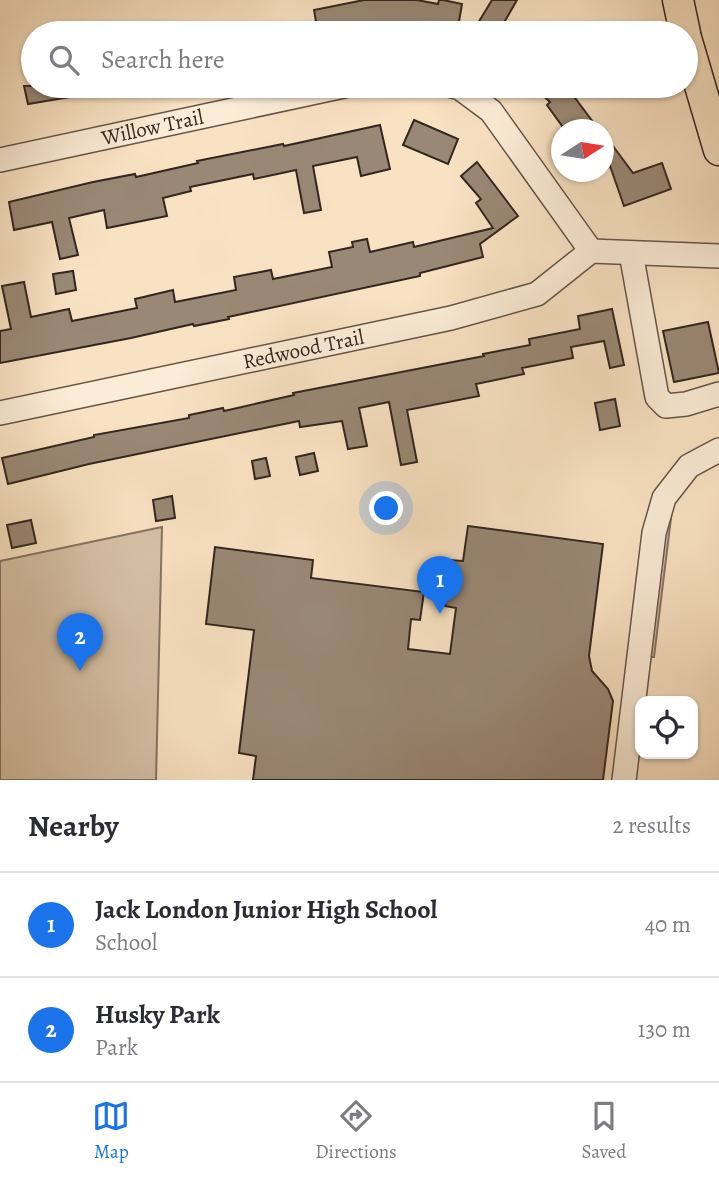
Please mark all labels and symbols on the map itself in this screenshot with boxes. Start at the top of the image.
street label: Willow Trail [98,103,206,152]
north arrow [551,119,614,182]
street label: Redwood Trail [240,323,367,376]
your location [369,491,403,525]
pin: 1 [417,556,463,614]
pin: 2 [57,613,103,671]

